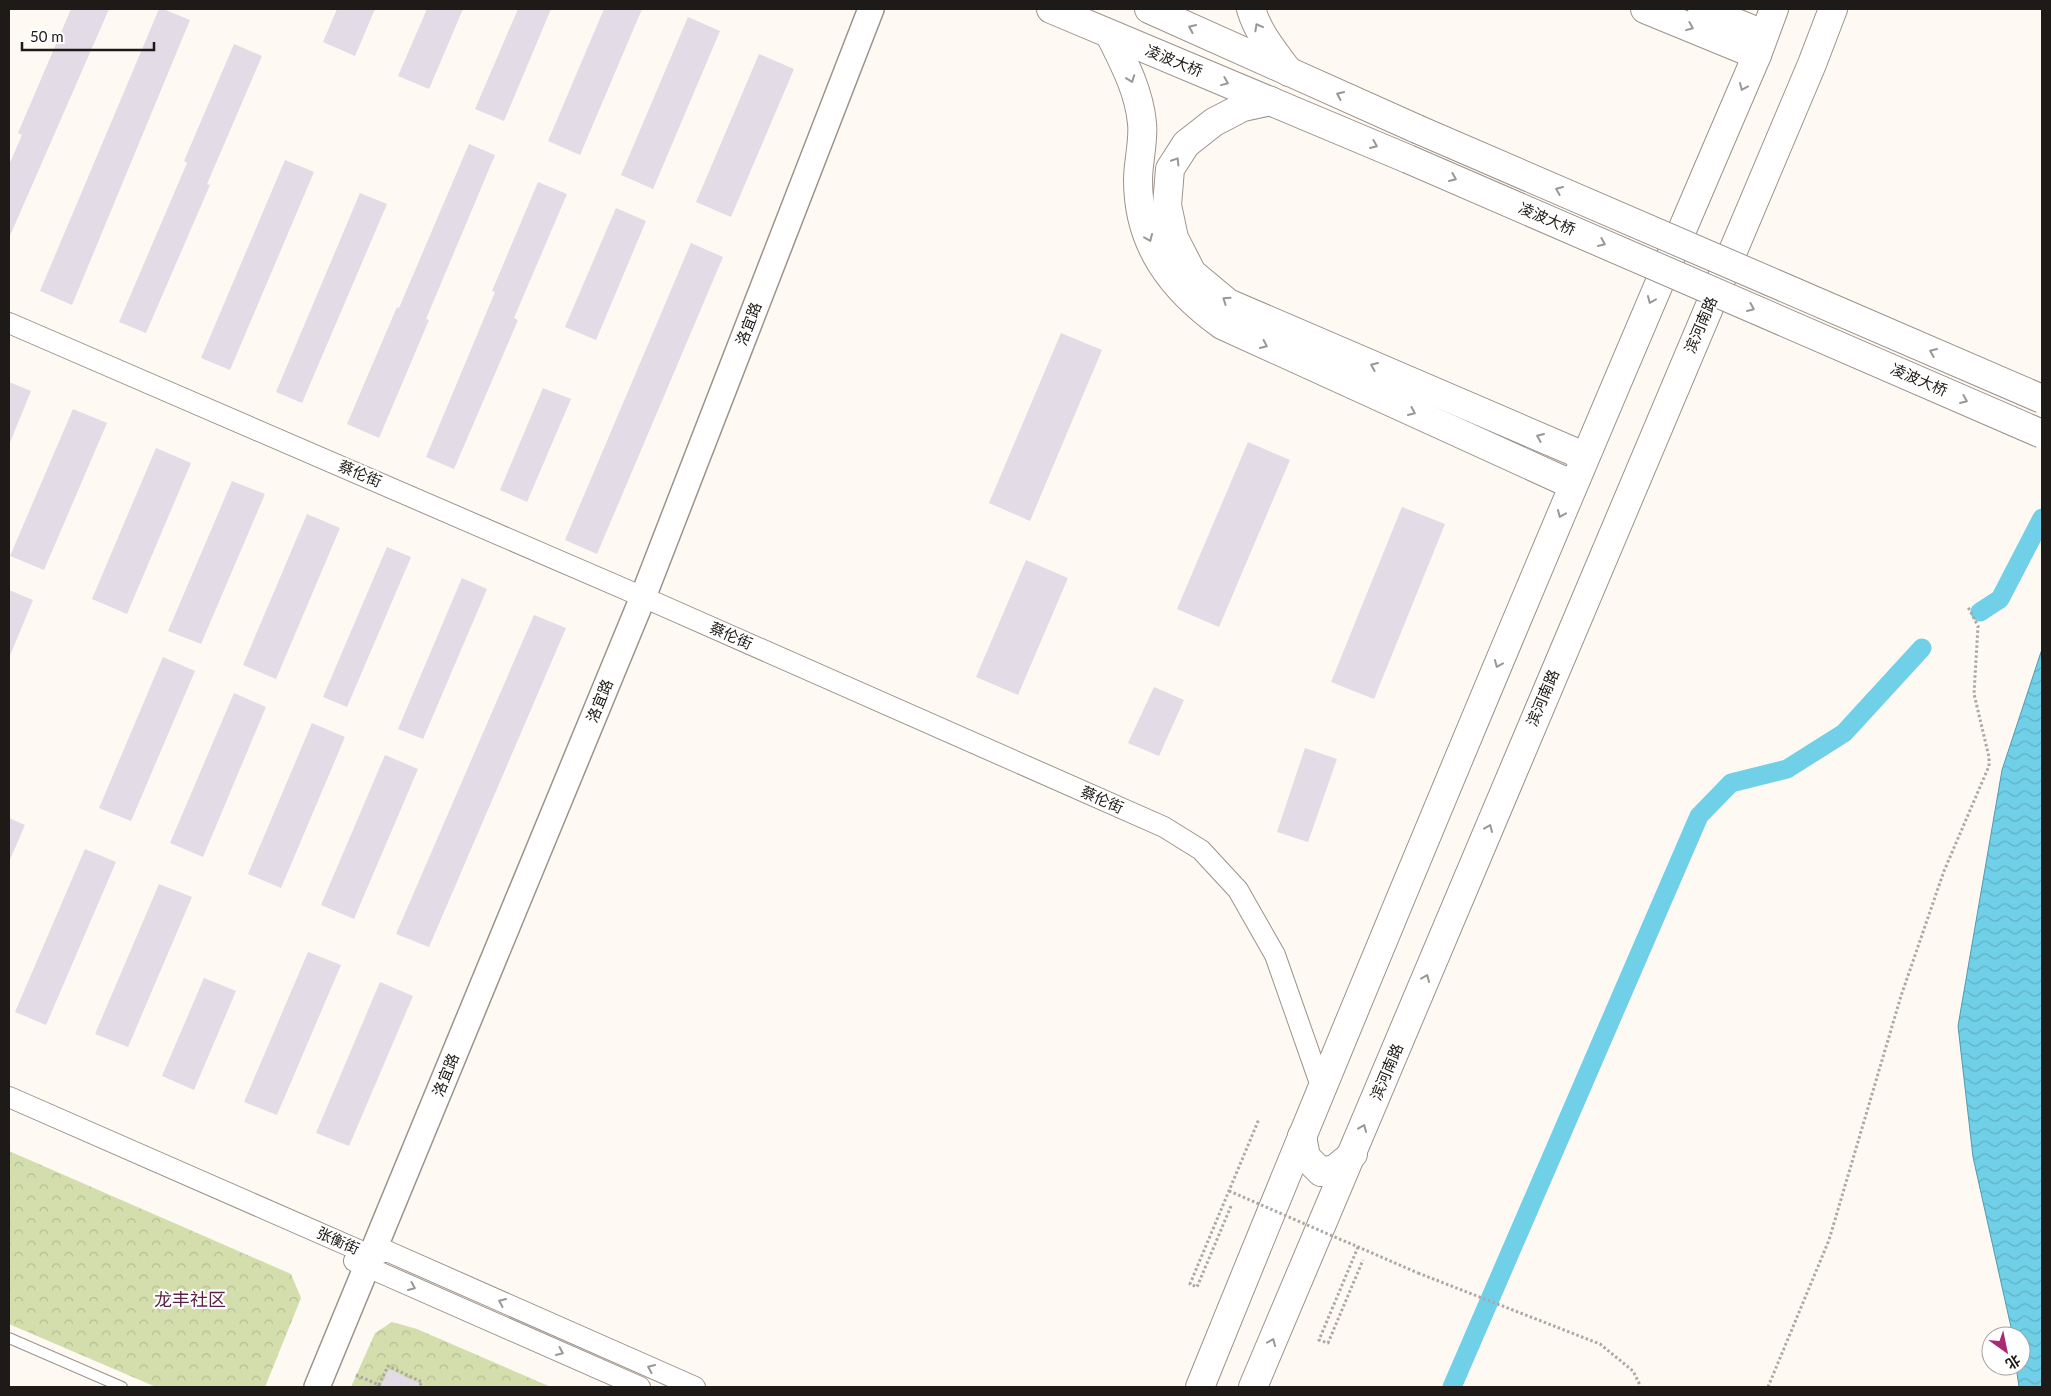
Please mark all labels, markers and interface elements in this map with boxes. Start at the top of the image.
scale bar [22,20,155,52]
one-way arrow [1685,21,1694,32]
one-way arrow [1188,24,1197,35]
one-way arrow [1255,24,1265,33]
text: 50 m [30,27,64,45]
street label: 凌波大桥 [1143,40,1206,80]
one-way arrow [1125,74,1135,83]
one-way arrow [1220,76,1228,86]
one-way arrow [1739,82,1750,91]
one-way arrow [1336,91,1345,101]
one-way arrow [1369,138,1378,149]
one-way arrow [1169,157,1179,166]
one-way arrow [1448,172,1457,183]
one-way arrow [1555,186,1564,197]
street label: 凌波大桥 [1516,198,1579,238]
one-way arrow [1143,233,1153,242]
one-way arrow [1597,236,1606,247]
street label: 滨河南路 [1680,293,1720,356]
one-way arrow [1647,295,1658,304]
one-way arrow [1222,297,1232,306]
street label: 洛宜路 [732,299,765,348]
one-way arrow [1746,301,1755,312]
one-way arrow [1259,338,1268,349]
one-way arrow [1929,348,1938,359]
street label: 凌波大桥 [1888,359,1951,399]
one-way arrow [1370,361,1379,372]
one-way arrow [1959,394,1968,404]
one-way arrow [1407,406,1416,416]
one-way arrow [1536,432,1544,442]
street label: 蔡伦街 [336,456,385,490]
one-way arrow [1556,509,1567,518]
street label: 蔡伦街 [707,618,756,652]
one-way arrow [1493,659,1504,668]
street label: 滨河南路 [1522,666,1562,729]
street label: 洛宜路 [582,676,616,725]
street label: 蔡伦街 [1078,782,1127,816]
one-way arrow [1483,825,1493,833]
one-way arrow [1420,974,1430,983]
street label: 滨河南路 [1366,1040,1406,1103]
street label: 洛宜路 [428,1050,462,1099]
one-way arrow [1357,1124,1368,1133]
street label: 张衡街 [314,1223,363,1257]
one-way arrow [407,1280,416,1291]
district label: 龙丰社区 [154,1288,226,1310]
one-way arrow [498,1298,507,1308]
north arrow [1981,1326,2031,1376]
one-way arrow [1266,1338,1277,1347]
one-way arrow [555,1346,564,1356]
text: 北 [2003,1351,2024,1373]
one-way arrow [647,1363,656,1374]

